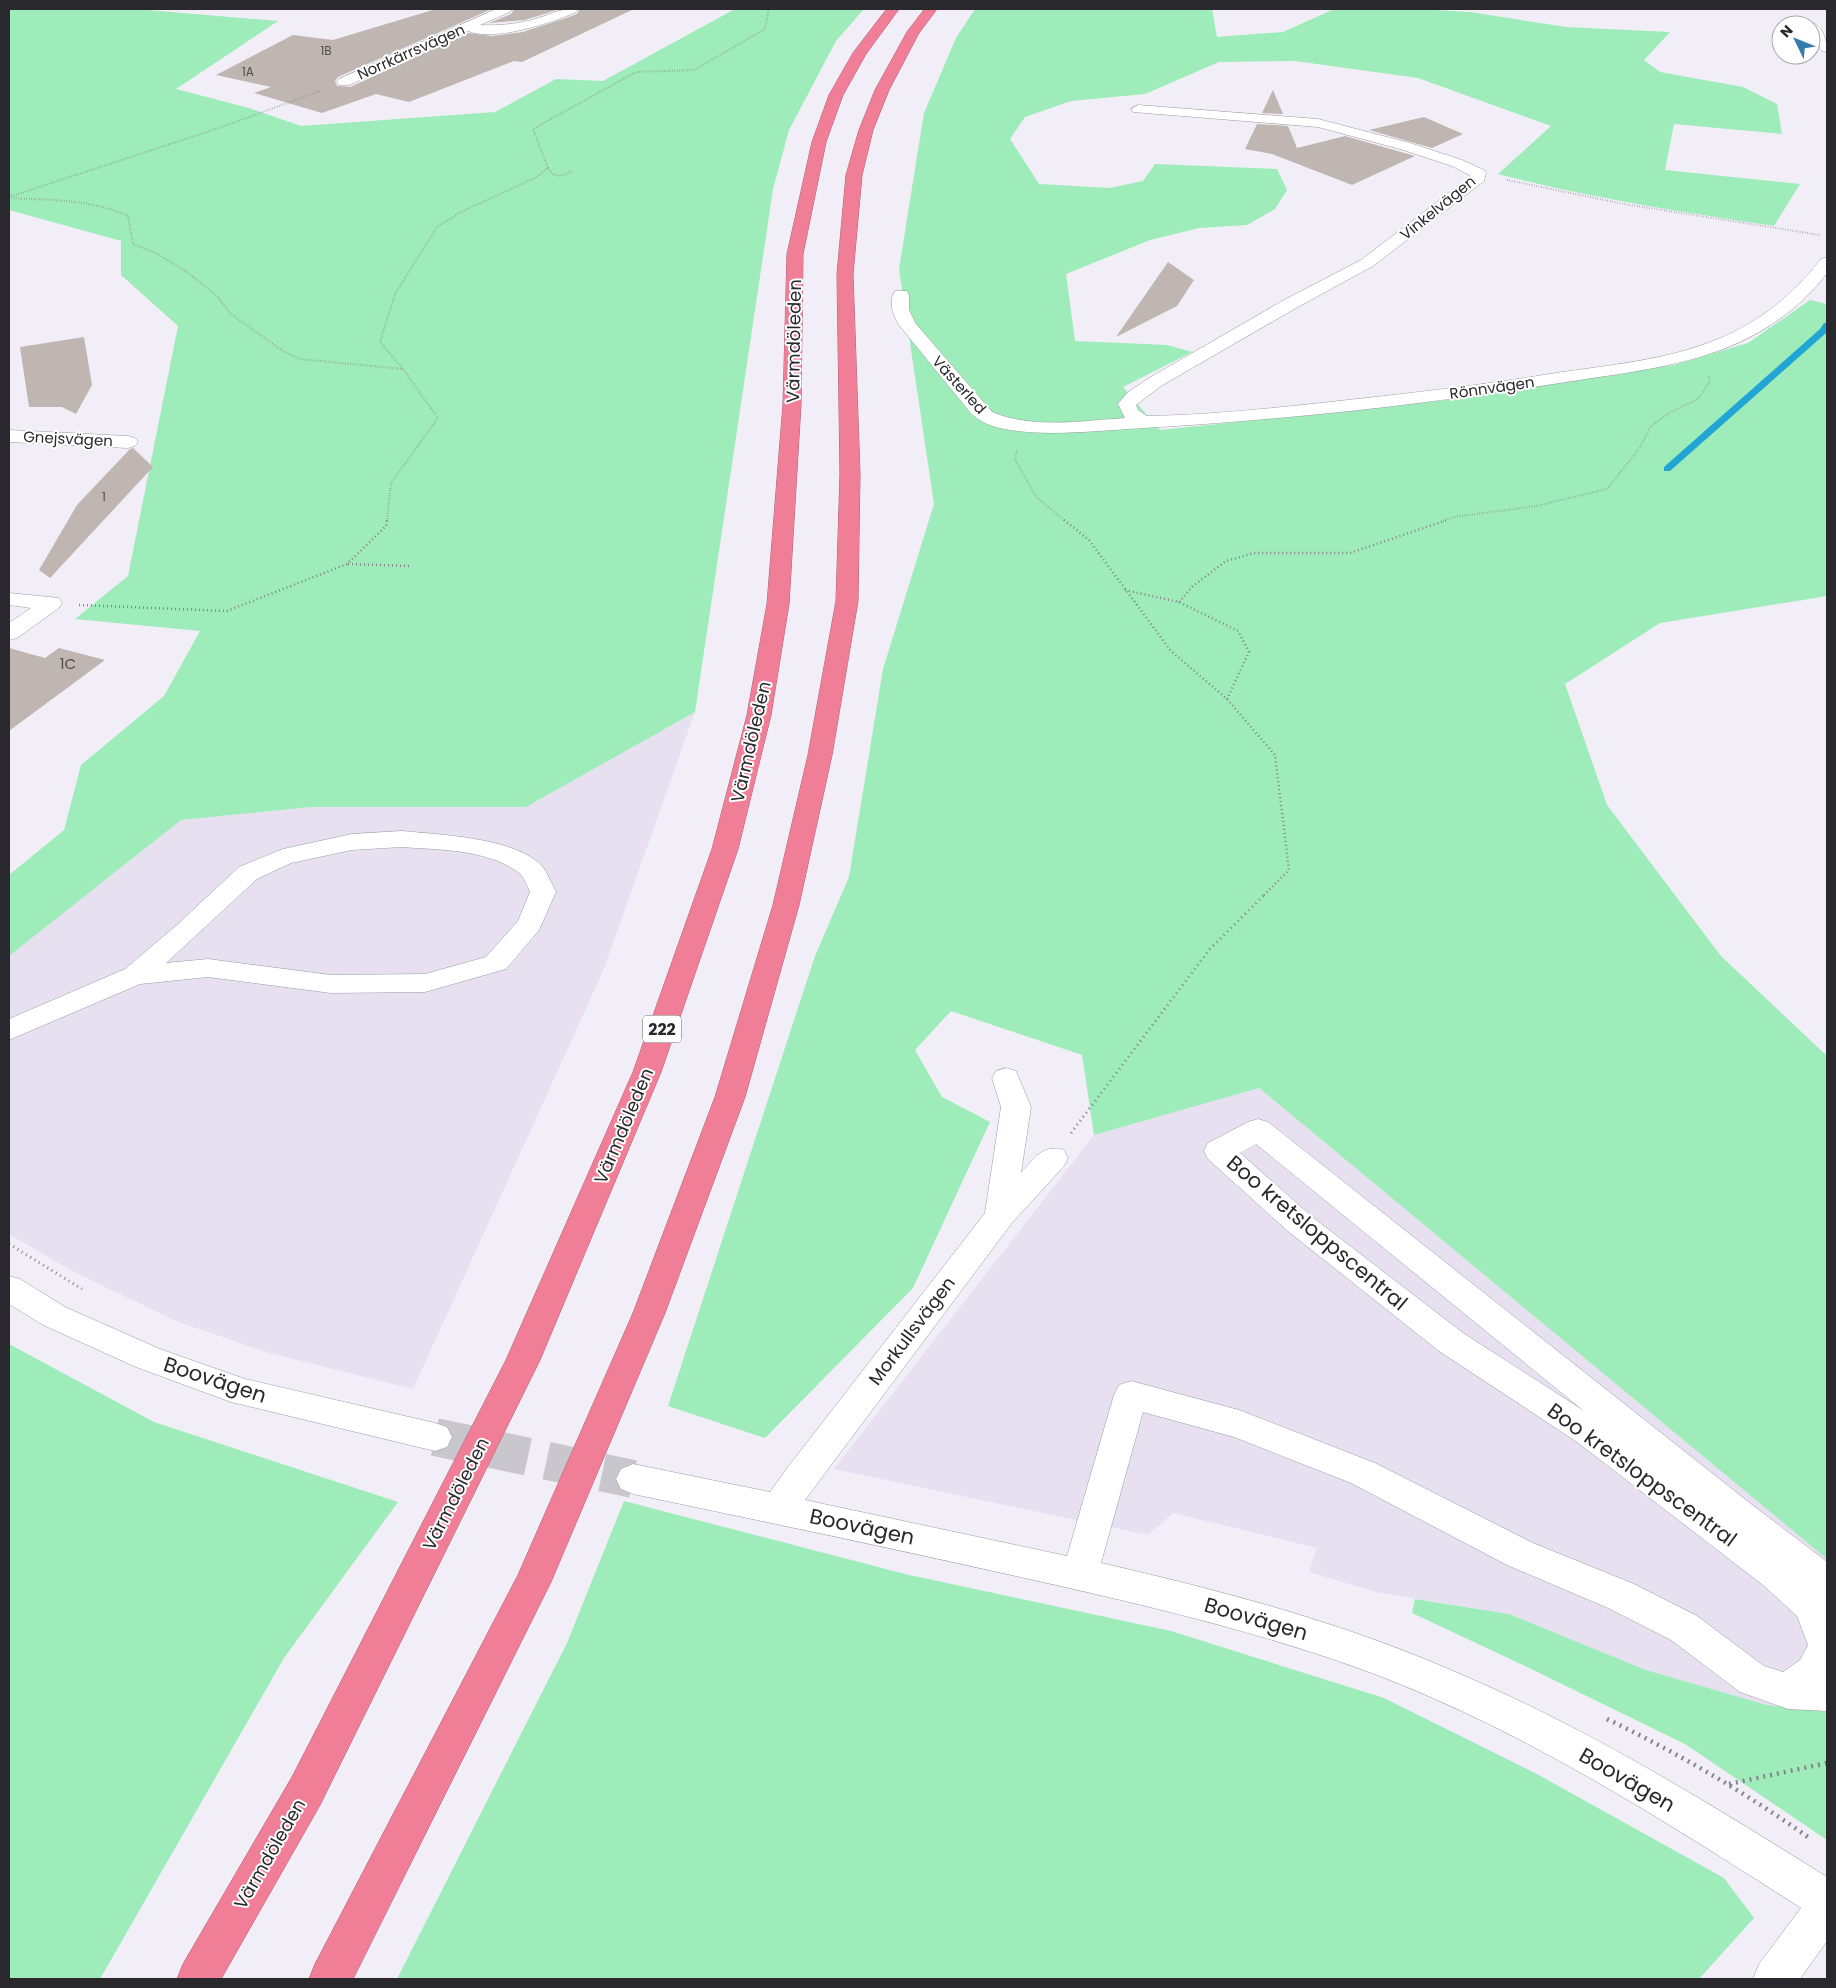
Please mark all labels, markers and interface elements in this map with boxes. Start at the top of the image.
north arrow [1771,15,1821,65]
street label: Norrkärrsvägen [354,18,468,85]
text: N [1776,20,1797,42]
house number: 1B [320,42,332,59]
house number: 1A [242,63,254,80]
street label: Vinkelvägen [1395,171,1480,245]
street label: Värmdöleden [780,279,807,403]
street label: Västerled [928,351,991,418]
street label: Rönnvägen [1448,371,1536,404]
street label: Gnejsvägen [23,426,113,451]
house number: 1 [102,488,106,505]
house number: 1C [60,653,76,674]
street label: Värmdöleden [724,679,777,805]
road number: 222 [643,1016,681,1042]
street label: Värmdöleden [588,1064,659,1188]
street label: Boo kretsloppscentral [1221,1148,1414,1317]
street label: Morkullsvägen [863,1271,961,1390]
street label: Boovägen [160,1349,270,1410]
street label: Boo kretsloppscentral [1542,1396,1743,1553]
street label: Värmdöleden [416,1433,495,1555]
street label: Boovägen [807,1501,917,1552]
street label: Boovägen [1201,1590,1311,1647]
street label: Boovägen [1574,1740,1681,1819]
street label: Värmdöleden [228,1794,311,1914]

